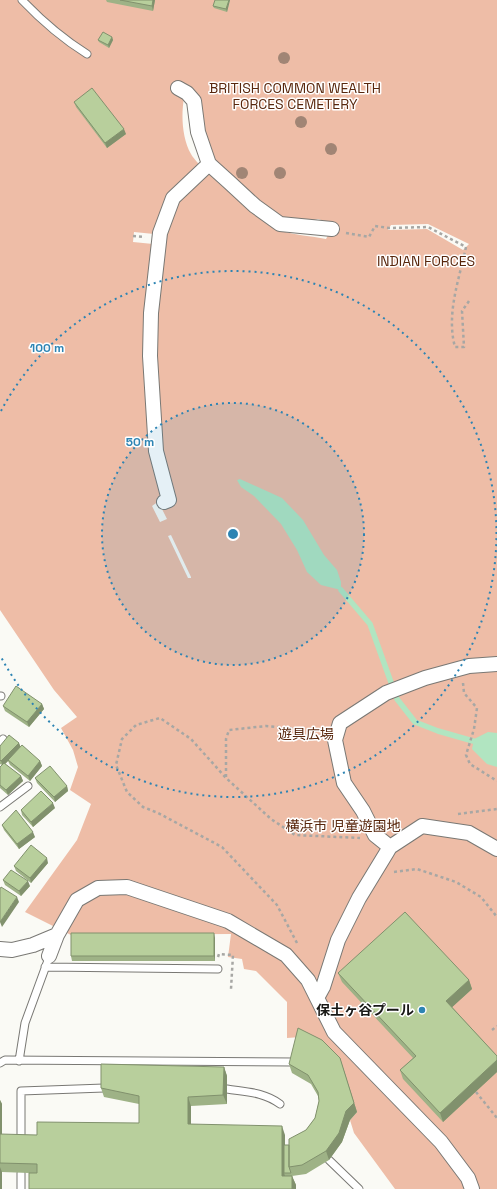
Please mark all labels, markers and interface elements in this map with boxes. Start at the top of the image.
park label: BRITISH COMMON WEALTH FORCES CEMETERY [209,79,381,113]
park label: INDIAN FORCES [377,252,475,270]
text: 100 m [30,340,64,356]
text: 50 m [126,434,154,450]
centre of rings [226,527,240,541]
park label: 遊具広場 [278,725,334,743]
park label: 横浜市 児童遊園地 [285,817,401,835]
place label: 保土ヶ谷プール [316,1001,414,1019]
marker: 保土ヶ谷プール [417,1005,427,1015]

